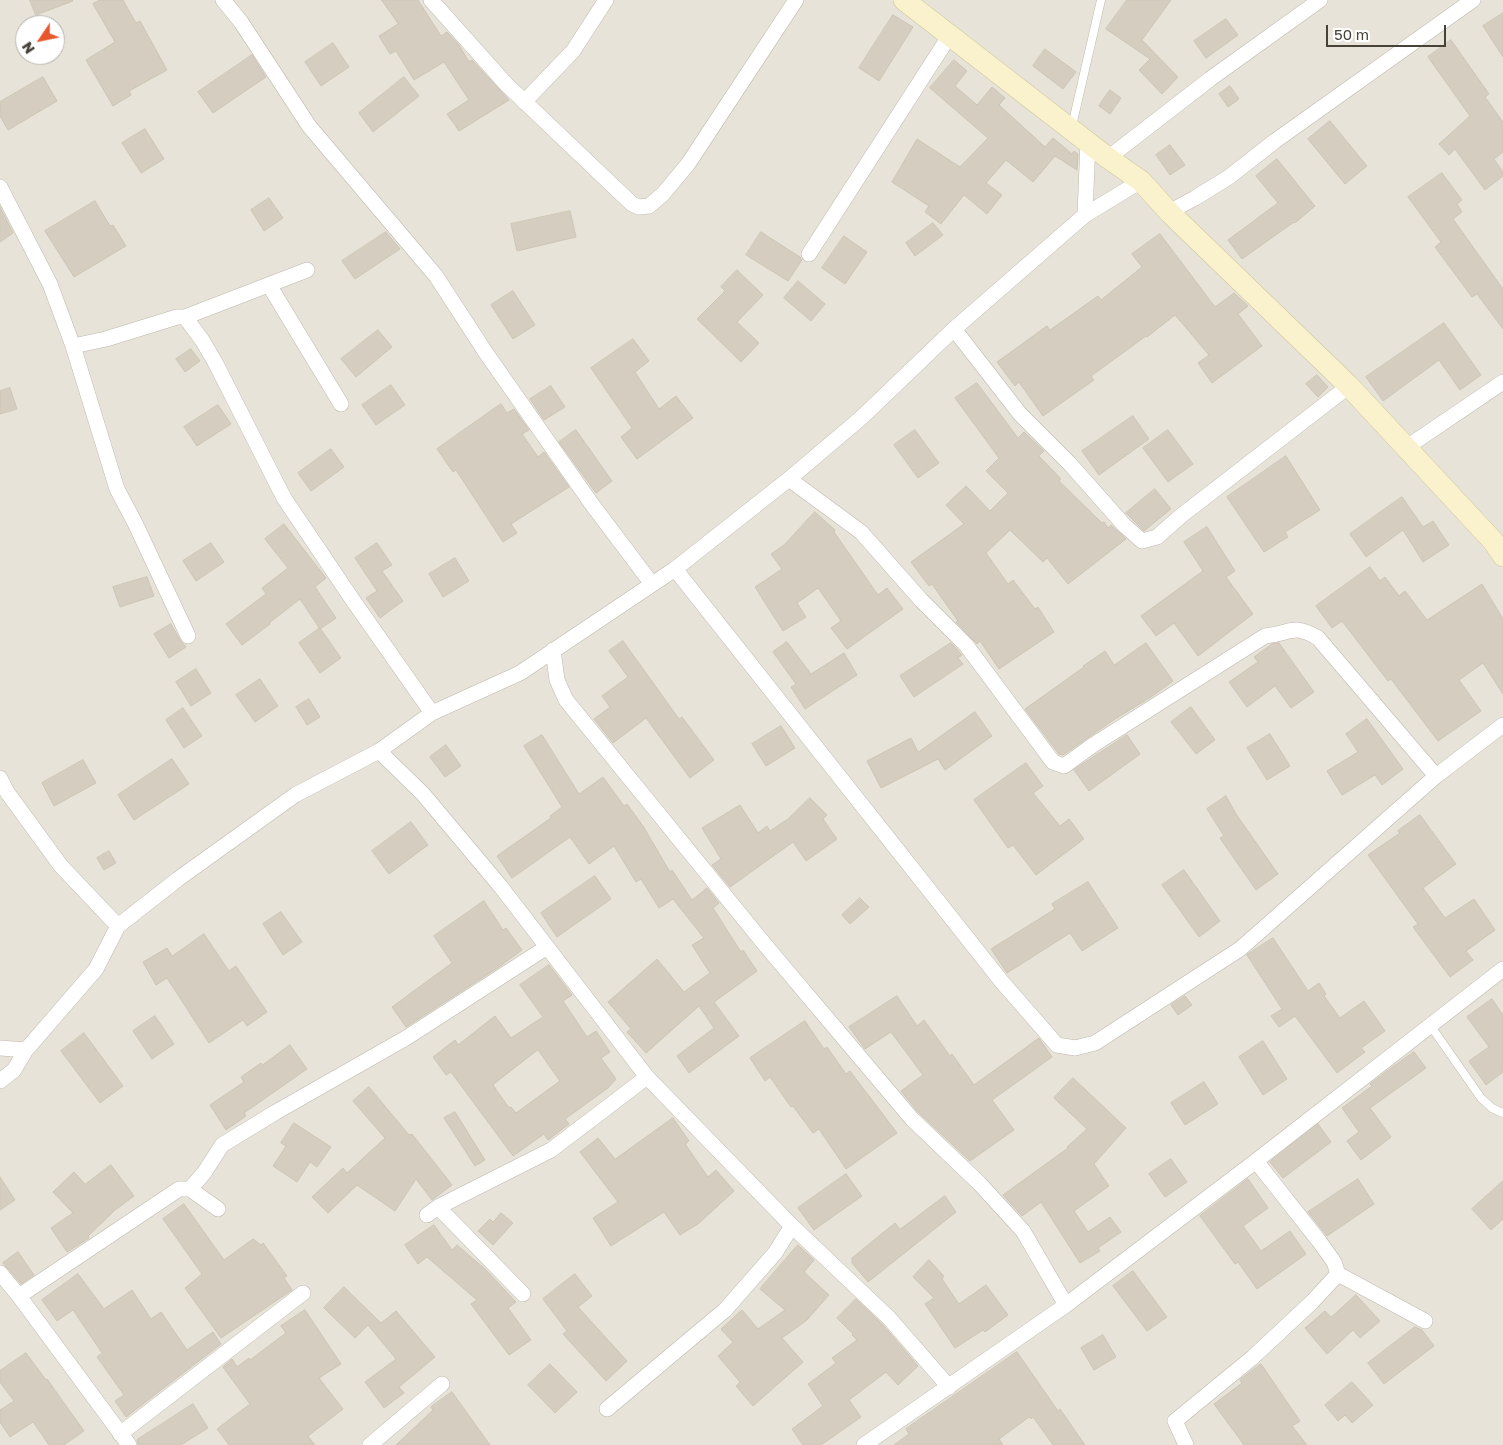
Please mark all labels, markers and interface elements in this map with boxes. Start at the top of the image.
north arrow [15,15,65,65]
scale bar [1328,15,1448,47]
text: 50 m [1334,25,1369,43]
text: N [18,39,38,57]

